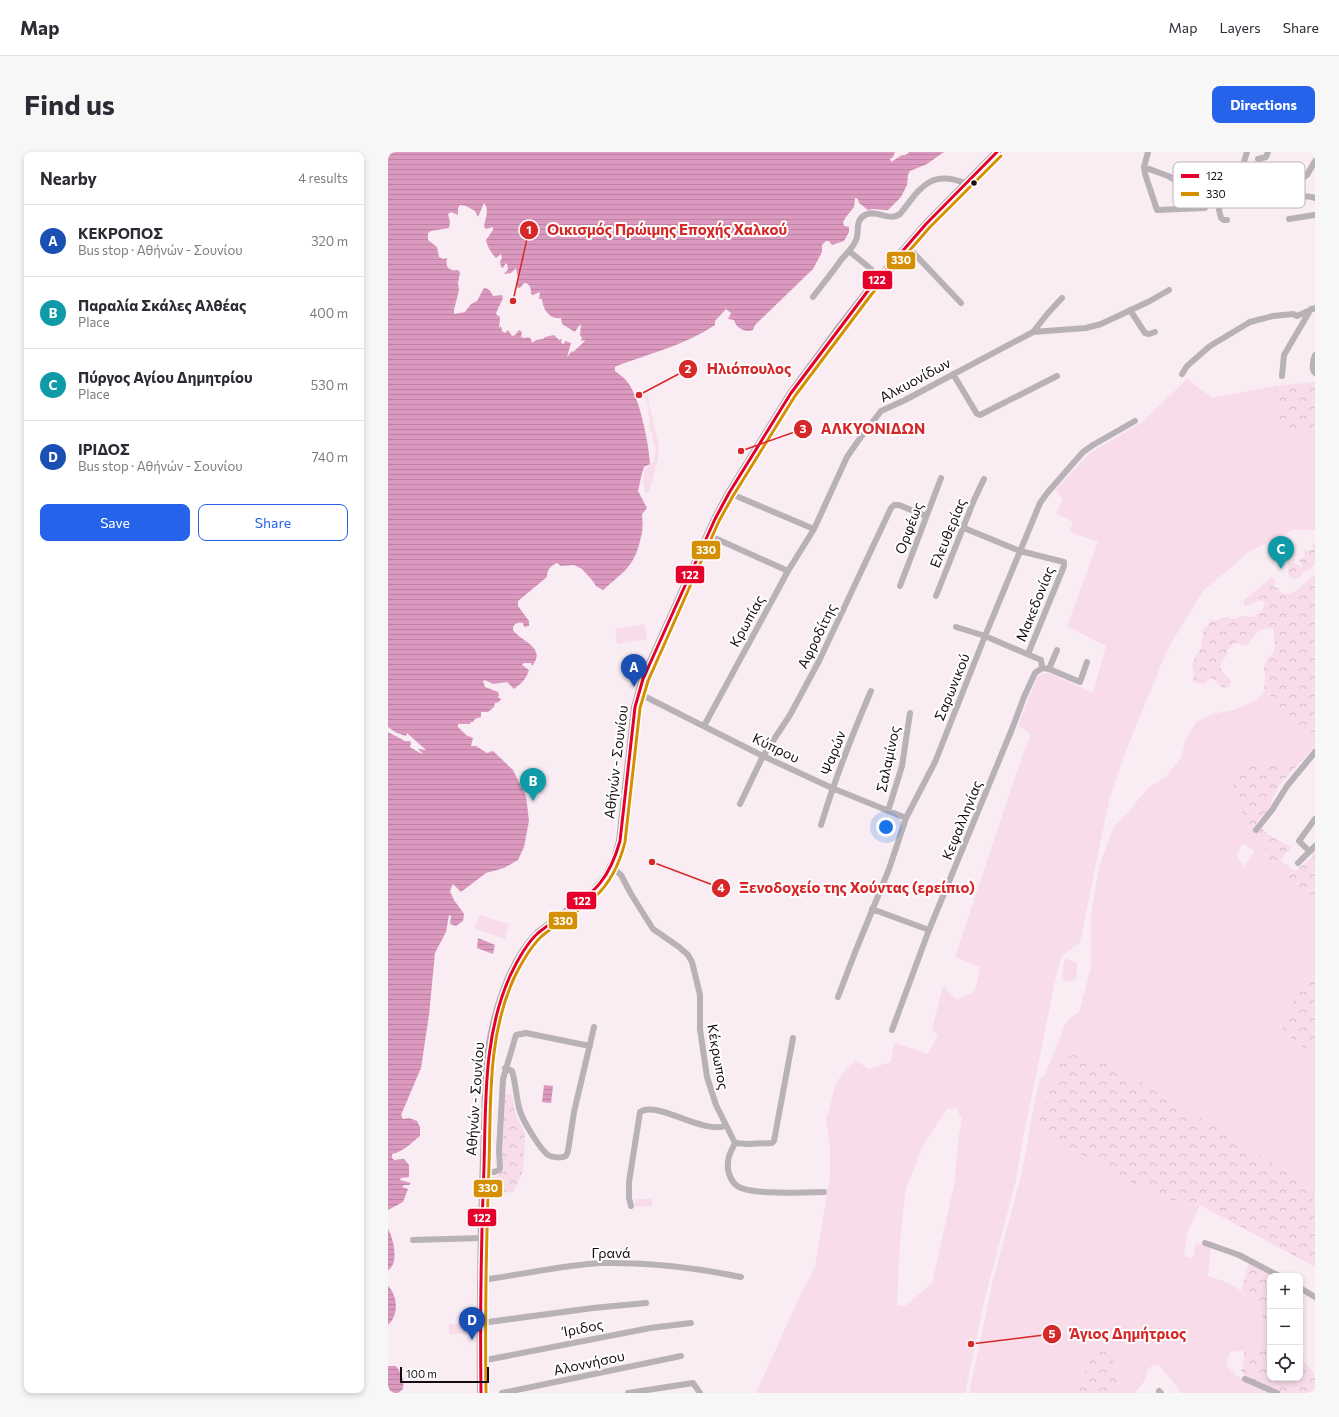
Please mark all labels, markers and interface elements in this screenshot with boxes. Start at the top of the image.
text: Map [20,16,59,39]
text: Map [1169,19,1197,36]
text: Layers [1219,19,1261,36]
text: Share [1283,19,1319,36]
button: Directions [1212,86,1315,123]
text: Find us [24,87,115,121]
legend [1173,162,1305,208]
text: Nearby [40,168,97,189]
text: 122 [1206,169,1223,182]
text: 4 results [298,170,348,186]
unlabelled marker [969,178,979,188]
text: 330 [1206,187,1226,200]
callout: Οικισμός Πρώιμης Εποχής Χαλκού [519,216,795,243]
text: Οικισμός Πρώιμης Εποχής Χαλκού [547,220,787,238]
text: 1 [526,222,532,236]
text: ΚΕΚΡΟΠΟΣ [78,224,163,242]
text: A [48,233,58,249]
text: 320 m [311,233,348,249]
text: Bus stop · Αθήνών - Σουνίου [78,242,243,258]
line badge: 330 [886,251,916,270]
text: 330 [891,253,911,266]
line badge: 122 [862,270,893,290]
text: 122 [868,273,886,286]
text: Παραλία Σκάλες Αλθέας [78,296,246,314]
text: B [49,305,57,321]
text: 400 m [309,305,348,321]
text: Place [78,314,110,330]
street label: Αλκυονίδων [876,354,953,405]
callout: Ηλιόπουλος [678,355,799,382]
text: Ηλιόπουλος [707,359,791,377]
text: 2 [685,361,692,375]
text: Πύργος Αγίου Δημητρίου [78,368,253,386]
text: C [49,377,57,393]
text: 530 m [311,377,348,393]
text: Place [78,386,110,402]
callout: ΑΛΚΥΟΝΙΔΩΝ [793,415,934,442]
text: ΑΛΚΥΟΝΙΔΩΝ [821,419,925,437]
text: 3 [800,421,807,435]
text: ΙΡΙΔΟΣ [78,440,130,458]
text: D [48,449,58,465]
text: 740 m [312,449,348,465]
text: Bus stop · Αθήνών - Σουνίου [78,458,243,474]
street label: Ελευθερίας [926,495,969,570]
street label: Ορφέως [891,499,926,556]
button: Save [40,504,190,541]
button: Share [198,504,348,541]
pin: C [1268,536,1294,569]
line badge: 330 [691,540,721,560]
text: 330 [696,543,716,556]
street label: Μακεδονίας [1012,564,1057,644]
line badge: 122 [675,565,705,584]
text: 122 [681,568,699,581]
street label: Κρωπίας [725,592,768,650]
street label: Αφροδίτης [793,600,840,671]
street label: Σαρωνικού [930,651,973,723]
pin: A [621,654,647,687]
street label: Αθήνών - Σουνίου [600,704,631,820]
street label: Σαλαμίνος [872,724,903,794]
street label: Ψαρών [816,728,849,777]
street label: Κύπρου [750,729,803,766]
pin: B [520,768,546,801]
street label: Κεφαλληνίας [938,777,985,862]
your location [876,817,896,837]
callout: Ξενοδοχείο της Χούντας (ερείπιο) [711,874,983,901]
text: Ξενοδοχείο της Χούντας (ερείπιο) [739,878,975,896]
text: 4 [717,880,725,894]
line badge: 122 [566,891,597,910]
text: 122 [573,894,591,907]
line badge: 330 [548,911,578,930]
text: 330 [553,914,573,927]
street label: Κέκρωπος [704,1023,733,1091]
street label: Αθήνών - Σουνίου [462,1041,487,1156]
line badge: 330 [473,1179,503,1198]
text: 330 [478,1181,498,1194]
line badge: 122 [467,1208,497,1227]
text: 122 [473,1211,491,1224]
street label: Γρανά [591,1244,631,1261]
map controls [1267,1273,1303,1381]
button: + [1267,1273,1303,1309]
pin: D [459,1307,485,1340]
button: − [1267,1309,1303,1345]
street label: Ίριδος [559,1315,605,1340]
callout: Άγιος Δημήτριος [1042,1321,1195,1348]
text: Άγιος Δημήτριος [1069,1324,1186,1342]
text: 5 [1049,1326,1056,1340]
button: locate [1267,1345,1303,1381]
street label: Αλοννήσου [552,1347,626,1378]
scale bar [400,1365,489,1384]
text: 100 m [406,1367,437,1380]

